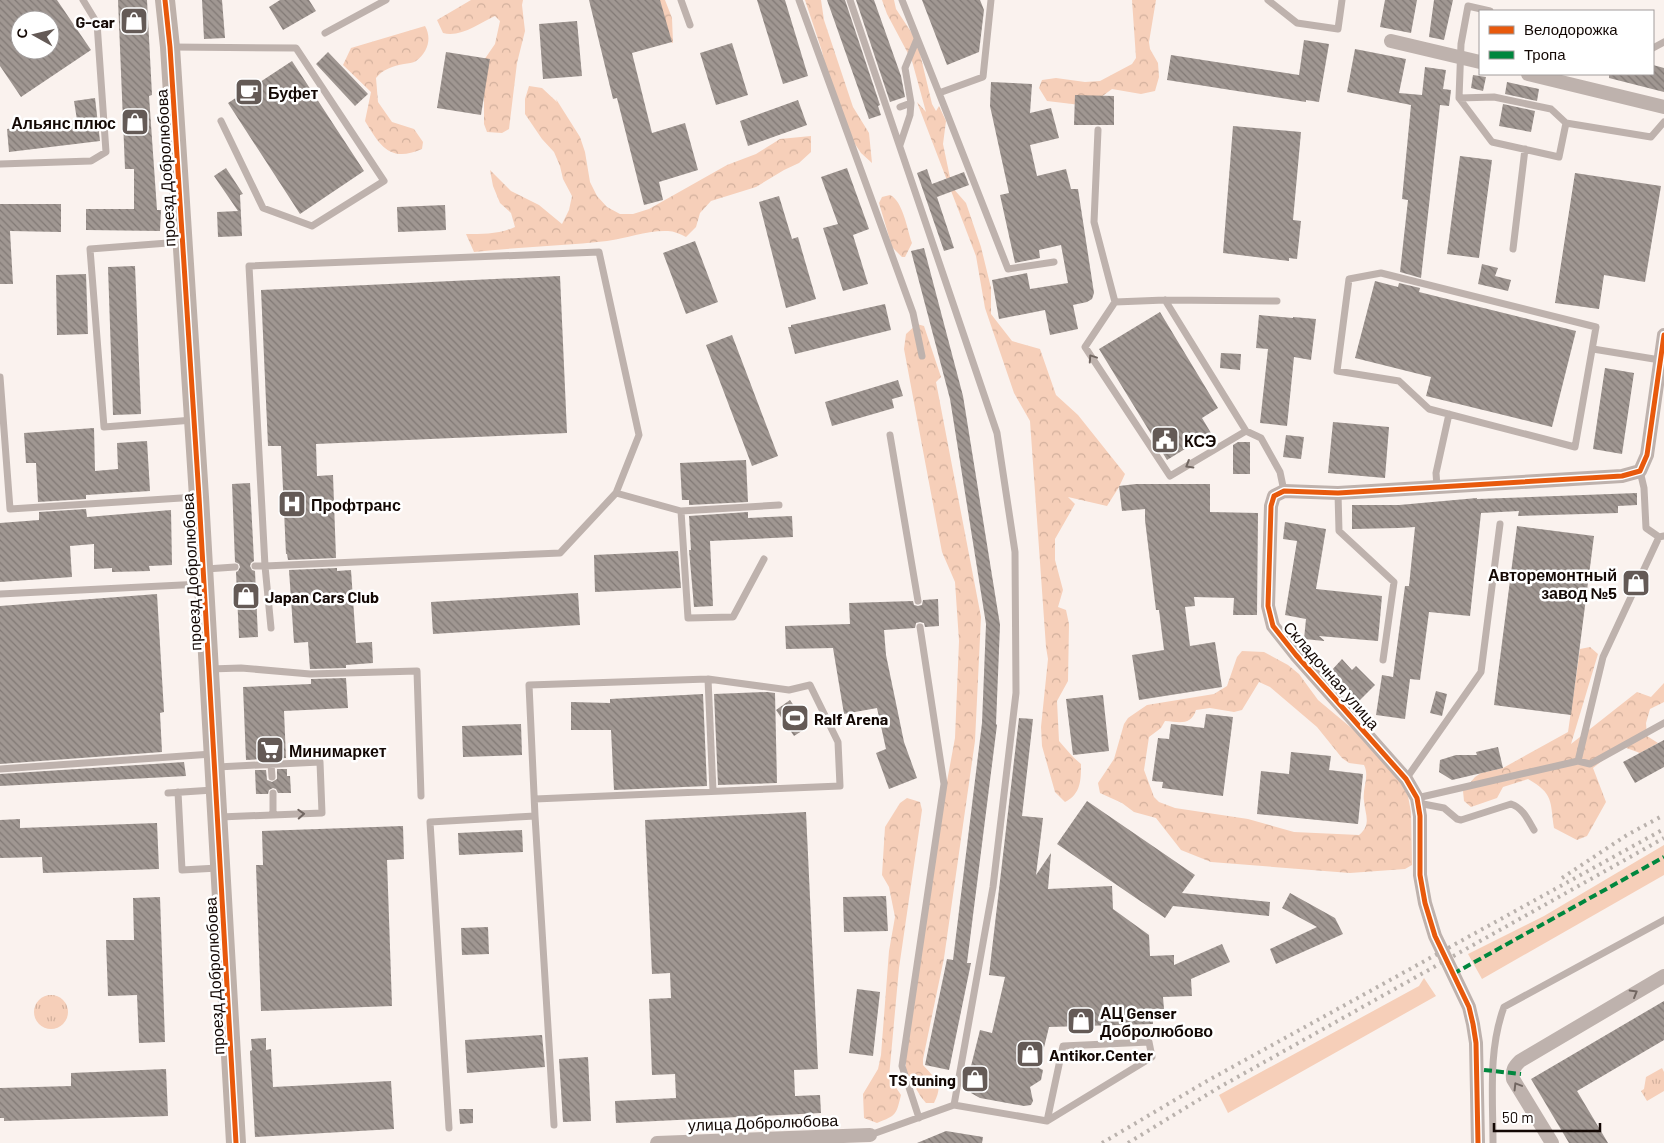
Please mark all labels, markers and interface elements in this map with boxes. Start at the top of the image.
shop icon: G-car [119,6,149,36]
north arrow [10,10,60,60]
legend [1479,10,1654,75]
place label: G-car [76,12,115,31]
text: Велодорожка [1524,20,1618,38]
text: С [13,27,31,39]
text: Тропа [1524,45,1566,63]
cafe icon: Буфет [234,77,264,107]
place label: Буфет [268,83,318,102]
street label: проезд Добролюбова [151,89,179,247]
shop icon: Альянс плюс [120,107,150,137]
place label: Альянс плюс [11,113,116,132]
one-way arrow [1089,354,1098,364]
public building icon: КСЭ [1150,425,1180,455]
place label: КСЭ [1184,431,1216,450]
one-way arrow [1185,458,1194,468]
hospital icon: Профтранс [277,489,307,519]
street label: проезд Добролюбова [177,493,205,651]
place label: Профтранс [311,495,401,514]
place label: Авторемонтный завод №5 [1488,565,1617,602]
shop icon: Авторемонтный завод №5 [1621,568,1651,598]
shop icon: Japan Cars Club [231,581,261,611]
place label: Japan Cars Club [265,587,379,606]
street label: Складочная улица [1280,617,1384,733]
sports icon: Ralf Arena [780,703,810,733]
place label: Ralf Arena [814,709,888,728]
supermarket icon: Минимаркет [255,735,285,765]
place label: Минимаркет [289,741,387,760]
one-way arrow [297,808,305,819]
street label: проезд Добролюбова [200,897,228,1055]
one-way arrow [1629,990,1638,1000]
place label: АЦ Genser Добролюбово [1100,1003,1213,1040]
shop icon: АЦ Genser Добролюбово [1066,1006,1096,1036]
shop icon: Antikor.Center [1015,1039,1045,1069]
place label: Antikor.Center [1049,1045,1153,1064]
shop icon: TS tuning [960,1064,990,1094]
place label: TS tuning [889,1070,956,1089]
one-way arrow [1514,1083,1524,1092]
scale bar [1494,1100,1600,1132]
text: 50 m [1502,1108,1534,1126]
street label: улица Добролюбова [688,1110,839,1134]

